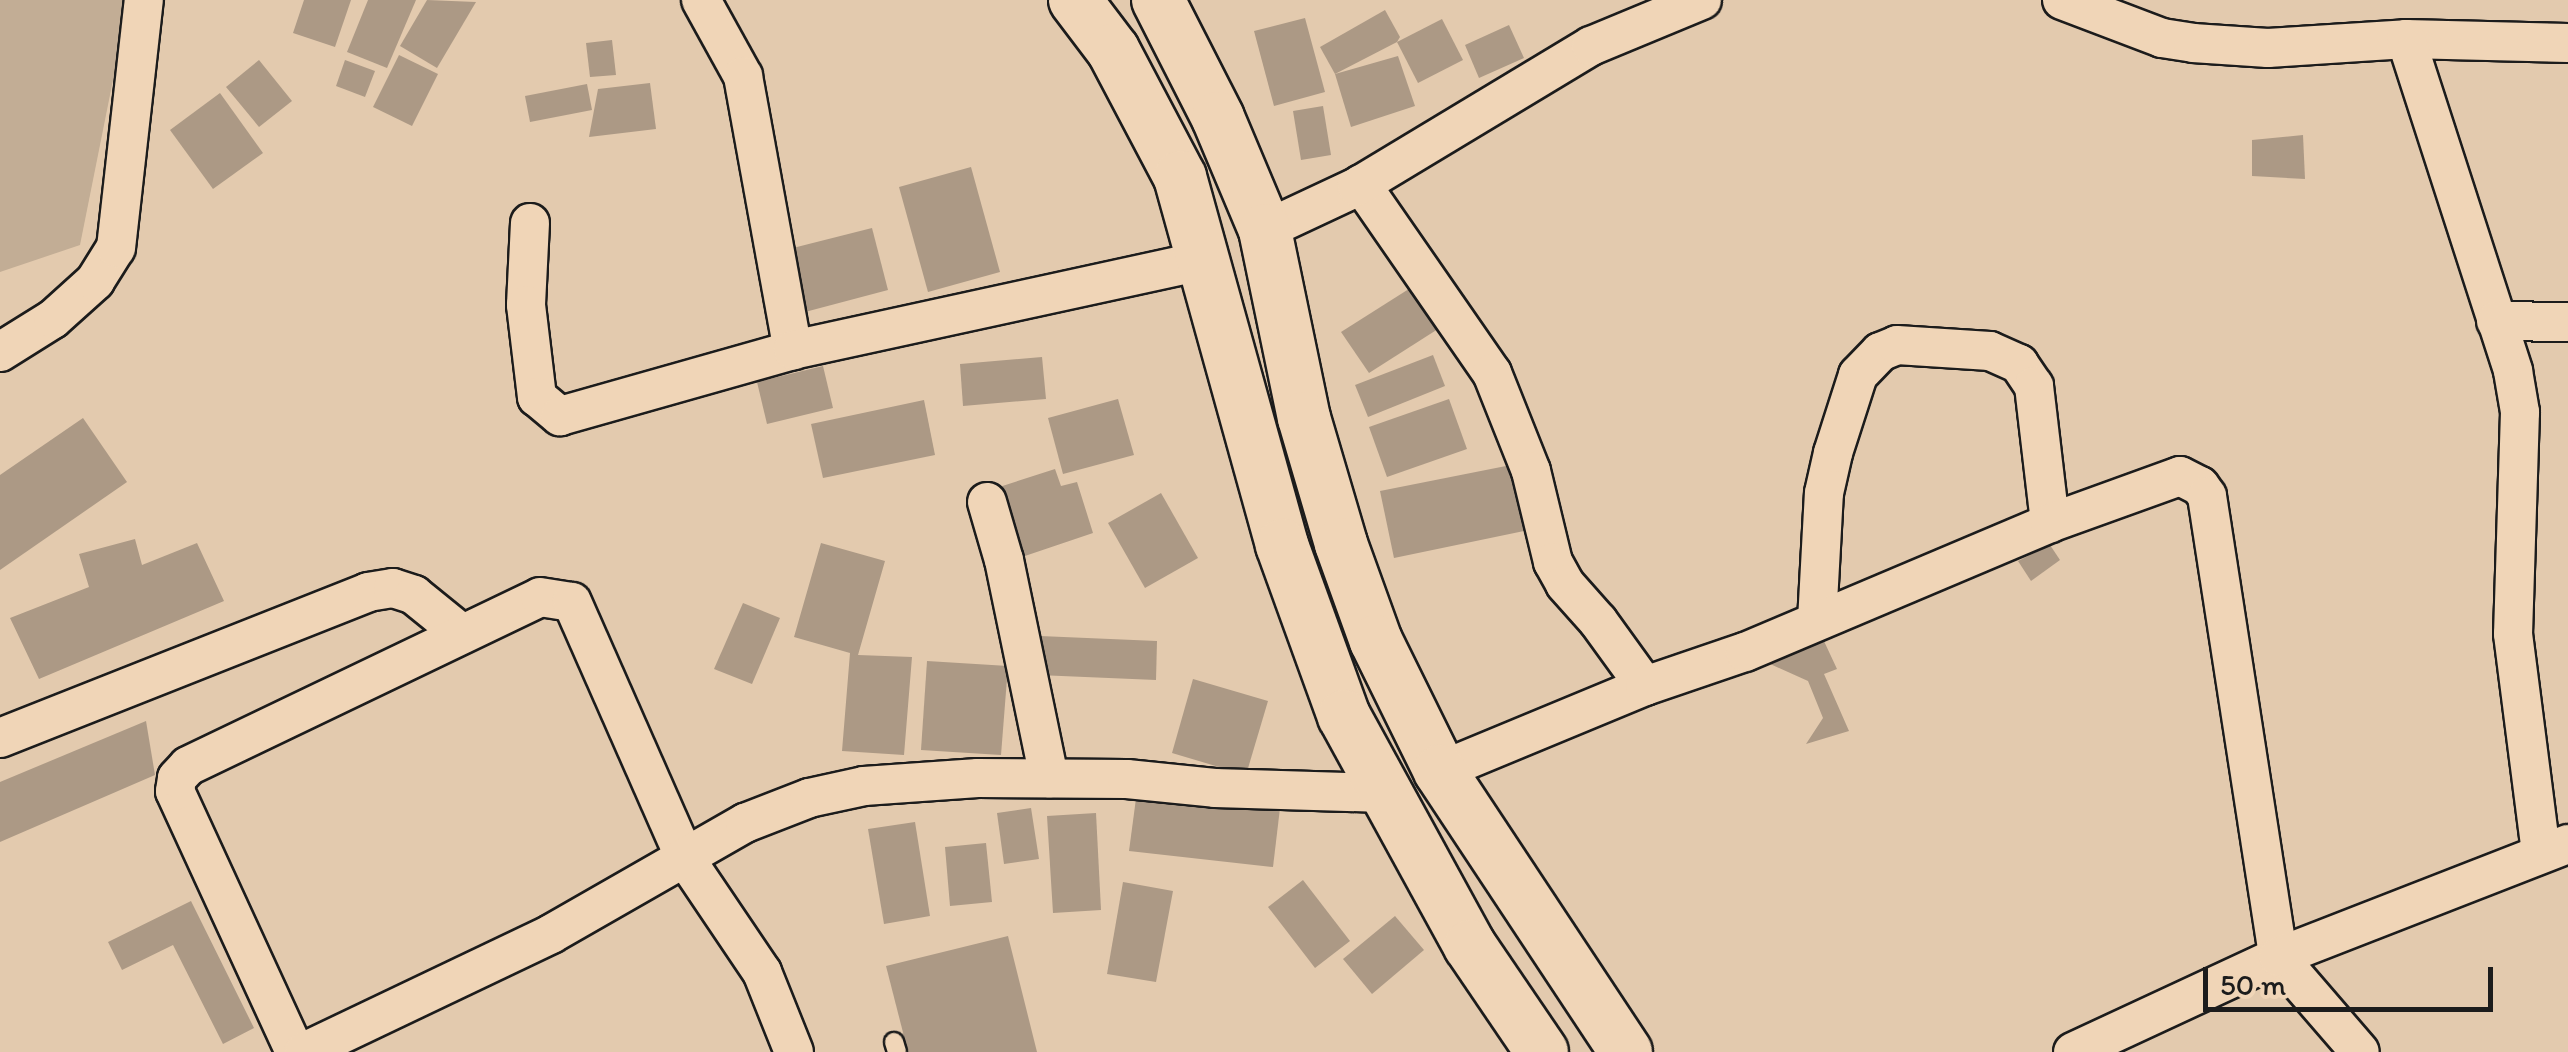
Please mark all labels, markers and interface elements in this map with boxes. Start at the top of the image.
scale bar [2208,947,2498,1009]
text: 50 m [2220,966,2286,1003]

